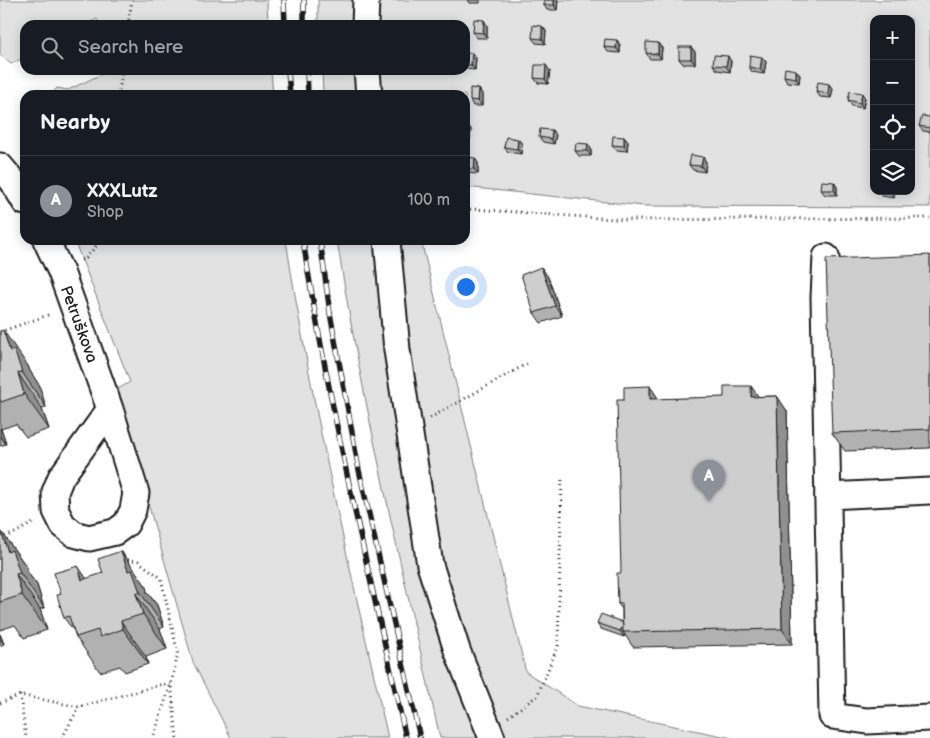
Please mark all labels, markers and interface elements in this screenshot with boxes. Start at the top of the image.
map controls [870,15,915,195]
button: + [870,15,915,60]
search box [20,20,470,75]
icon: search [38,34,66,62]
text: Search here [78,36,183,59]
button: − [870,60,915,105]
button: locate [870,105,915,150]
text: Nearby [40,110,110,135]
button: layers [870,150,915,195]
text: XXXLutz [87,180,158,203]
text: A [51,191,61,210]
text: 100 m [407,191,450,210]
text: Shop [87,203,124,222]
your location [453,274,479,300]
street label: Petruškova [56,283,101,366]
pin: A [693,460,725,501]

